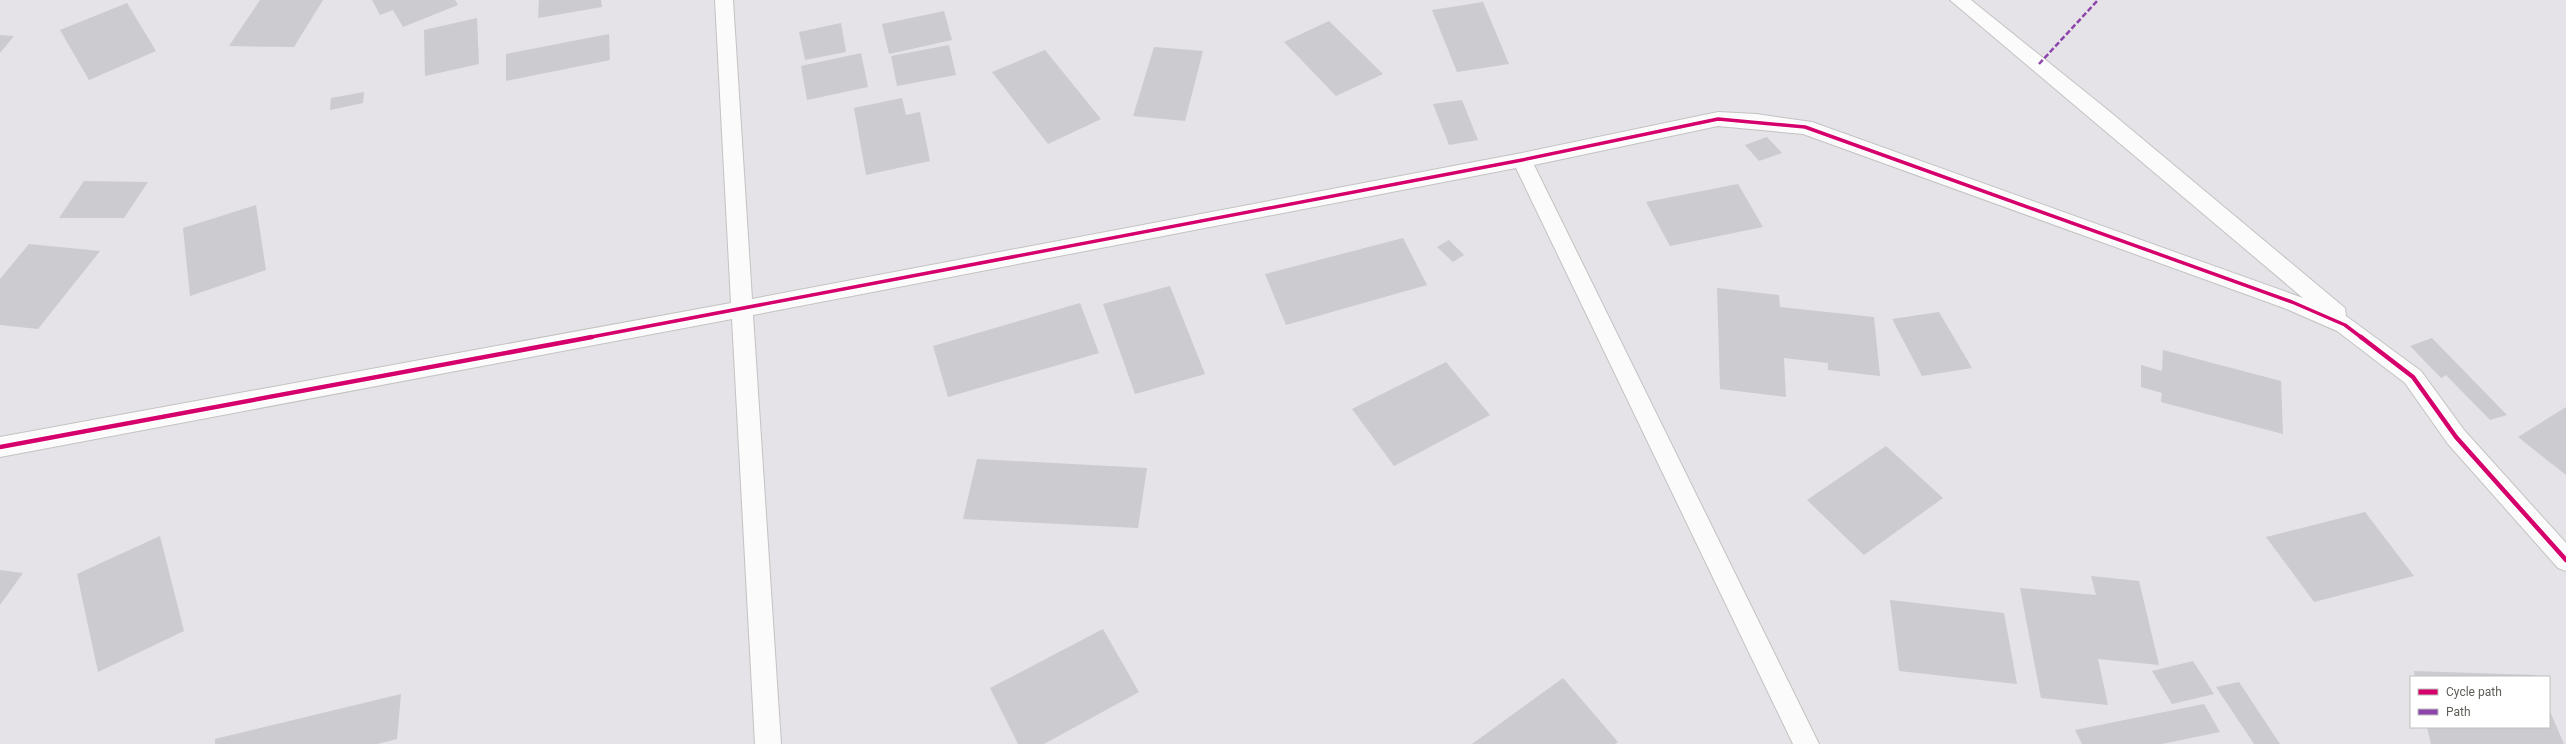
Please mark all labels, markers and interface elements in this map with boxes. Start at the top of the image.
legend [2410,676,2550,728]
text: Cycle path [2446,685,2502,699]
text: Path [2446,705,2471,719]

